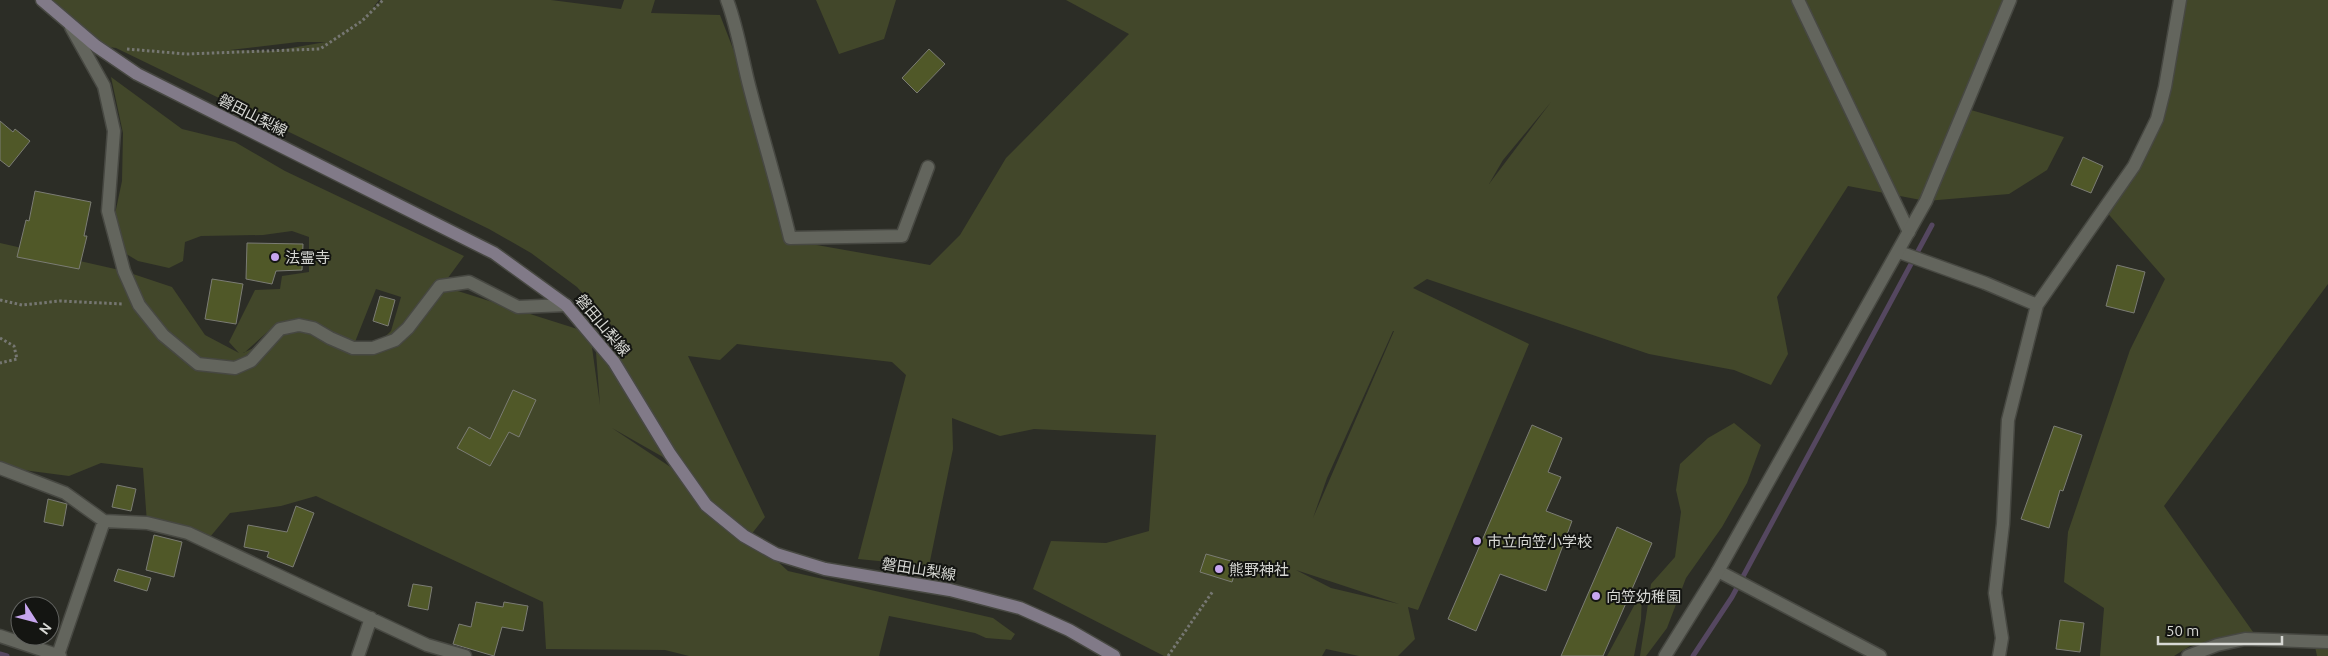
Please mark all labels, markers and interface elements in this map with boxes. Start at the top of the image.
street label: 磐田山梨線 [216,90,290,140]
place label: 法霊寺 [285,249,330,266]
marker: 法霊寺 [269,251,281,263]
street label: 磐田山梨線 [572,291,634,359]
place label: 市立向笠小学校 [1487,533,1592,550]
marker: 市立向笠小学校 [1471,535,1483,547]
street label: 磐田山梨線 [881,555,957,583]
place label: 熊野神社 [1229,561,1289,578]
marker: 熊野神社 [1213,563,1225,575]
place label: 向笠幼稚園 [1606,588,1681,605]
marker: 向笠幼稚園 [1590,590,1602,602]
north arrow [10,596,60,646]
scale bar [2158,614,2282,646]
text: N [36,620,55,638]
text: 50 m [2166,622,2199,639]

